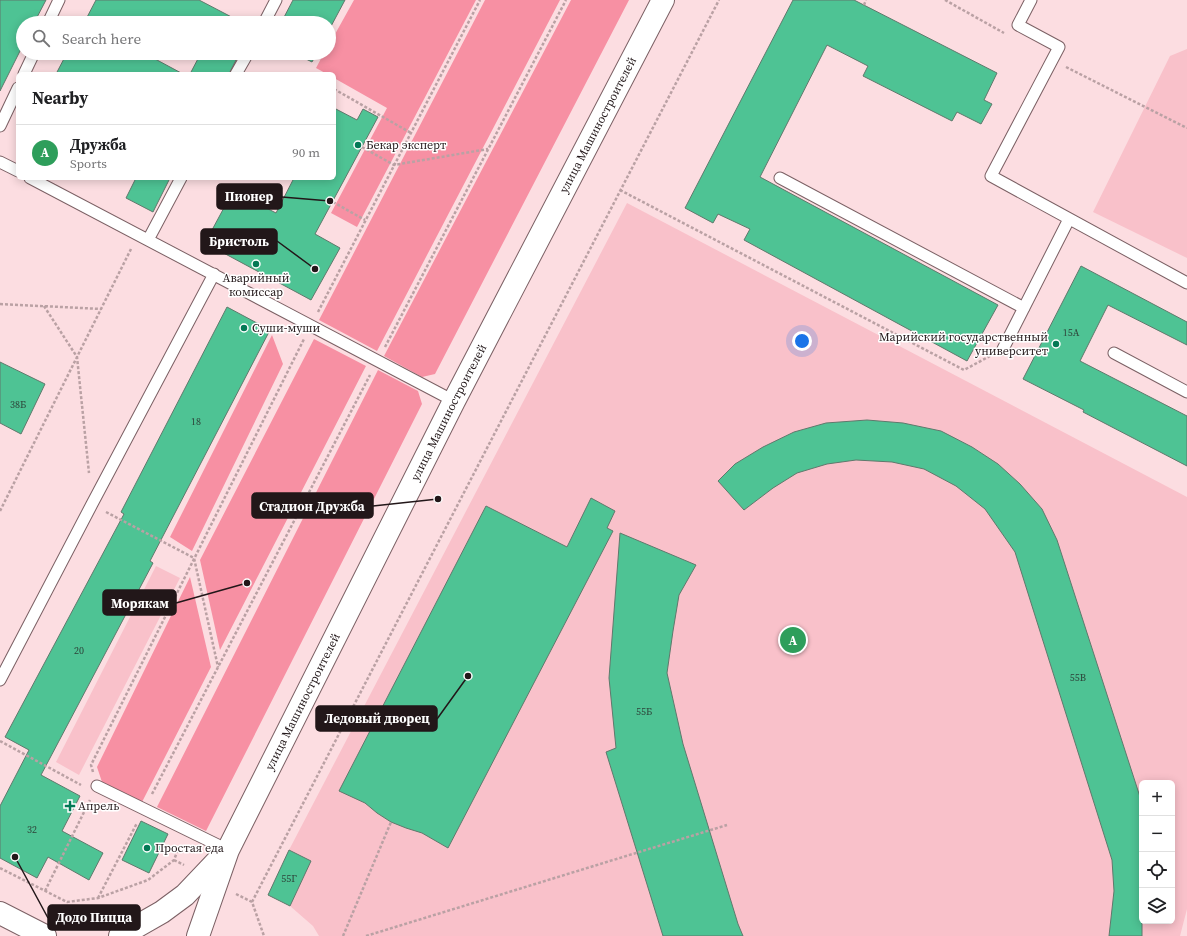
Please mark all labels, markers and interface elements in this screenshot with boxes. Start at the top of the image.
search box [16,16,336,60]
icon: search [30,27,52,49]
text: Search here [62,28,141,49]
street label: улица Машиностроителей [556,54,640,196]
text: Nearby [32,86,88,110]
text: Дружба [70,134,127,155]
place label: Бекар эксперт [366,137,447,153]
marker: Бекар эксперт [353,140,363,150]
text: A [41,144,49,161]
text: 90 m [292,144,320,161]
text: Sports [70,155,107,172]
callout: Пионер [217,184,282,209]
text: Пионер [225,188,273,205]
callout: Бристоль [201,229,277,254]
text: Бристоль [209,233,269,250]
marker: Аварийный комиссар [251,259,261,269]
place label: Аварийный комиссар [223,270,290,300]
place label: Суши-муши [252,320,321,336]
marker: Суши-муши [239,323,249,333]
house number: 15А [1063,326,1080,339]
place label: Марийский государственный университет [879,329,1049,359]
your location [792,331,812,351]
marker: Марийский государственный университет [1051,339,1061,349]
street label: улица Машиностроителей [407,341,490,484]
house number: 38Б [10,398,26,411]
house number: 18 [191,415,201,428]
callout: Стадион Дружба [252,493,373,518]
text: Стадион Дружба [259,498,365,515]
callout: Морякам [103,590,176,615]
text: Морякам [111,595,169,612]
pin: A [780,625,806,655]
street label: улица Машиностроителей [261,630,344,773]
house number: 20 [74,644,84,657]
house number: 55В [1070,671,1086,684]
house number: 55Б [636,705,652,718]
callout: Ледовый дворец [316,706,437,731]
text: Ледовый дворец [324,710,430,727]
map controls [1139,780,1175,924]
button: + [1139,780,1175,816]
place label: Апрель [78,798,119,814]
marker: Апрель [65,801,75,811]
button: − [1139,816,1175,852]
house number: 32 [27,823,37,836]
place label: Простая еда [155,840,225,856]
marker: Простая еда [142,843,152,853]
button: locate [1139,852,1175,888]
house number: 55Г [281,872,297,885]
button: layers [1139,888,1175,924]
callout: Додо Пицца [48,905,140,930]
text: Додо Пицца [56,909,132,926]

